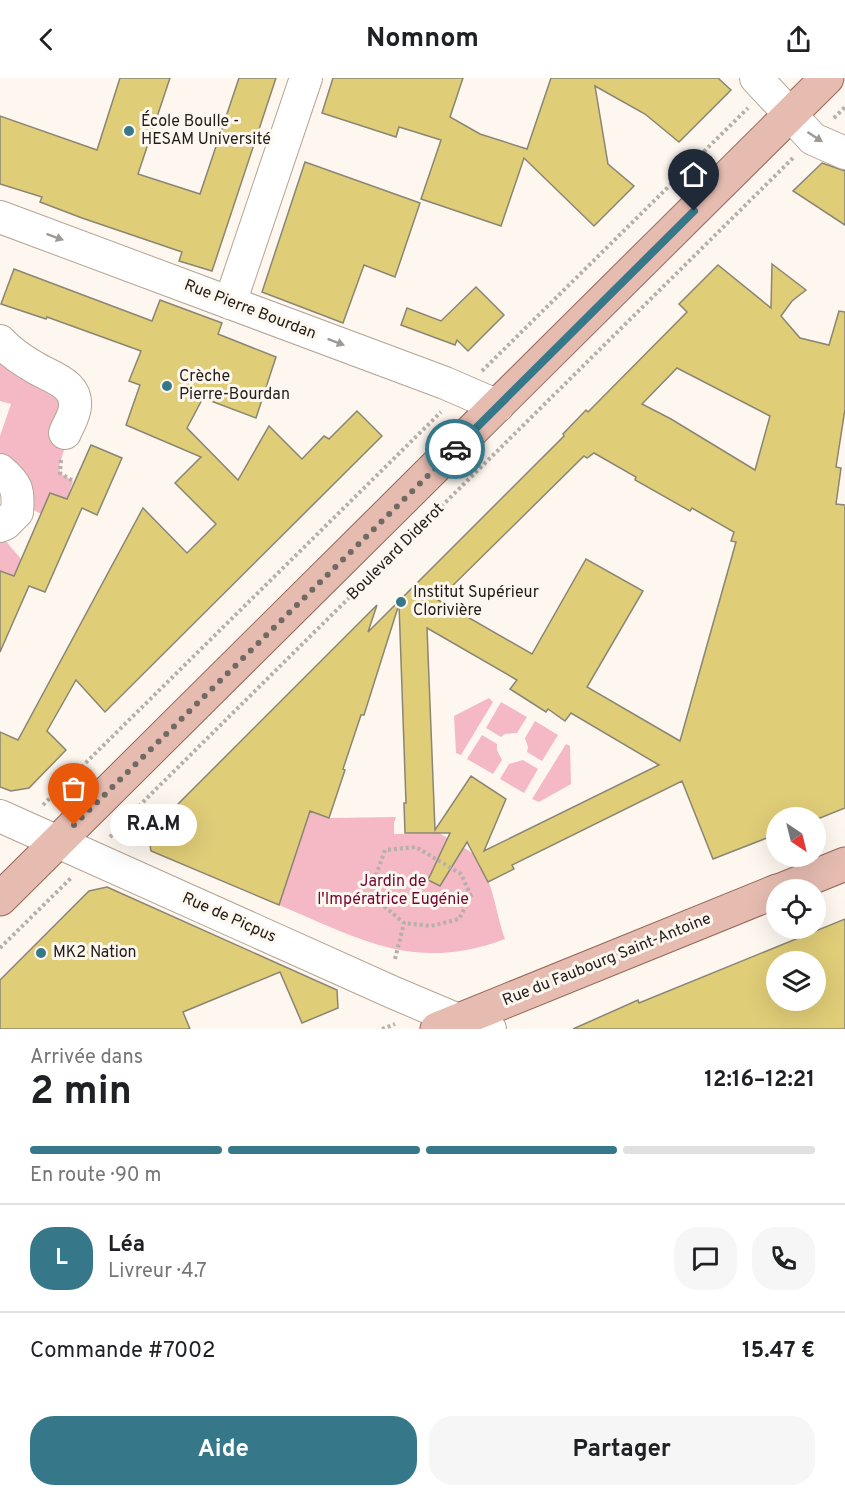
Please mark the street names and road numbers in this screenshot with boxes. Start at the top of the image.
street label: Rue Pierre Bourdan [181,276,319,344]
street label: Boulevard Diderot [343,499,449,605]
street label: Rue de Picpus [179,888,279,948]
street label: Rue du Faubourg Saint-Antoine [500,909,714,1011]

